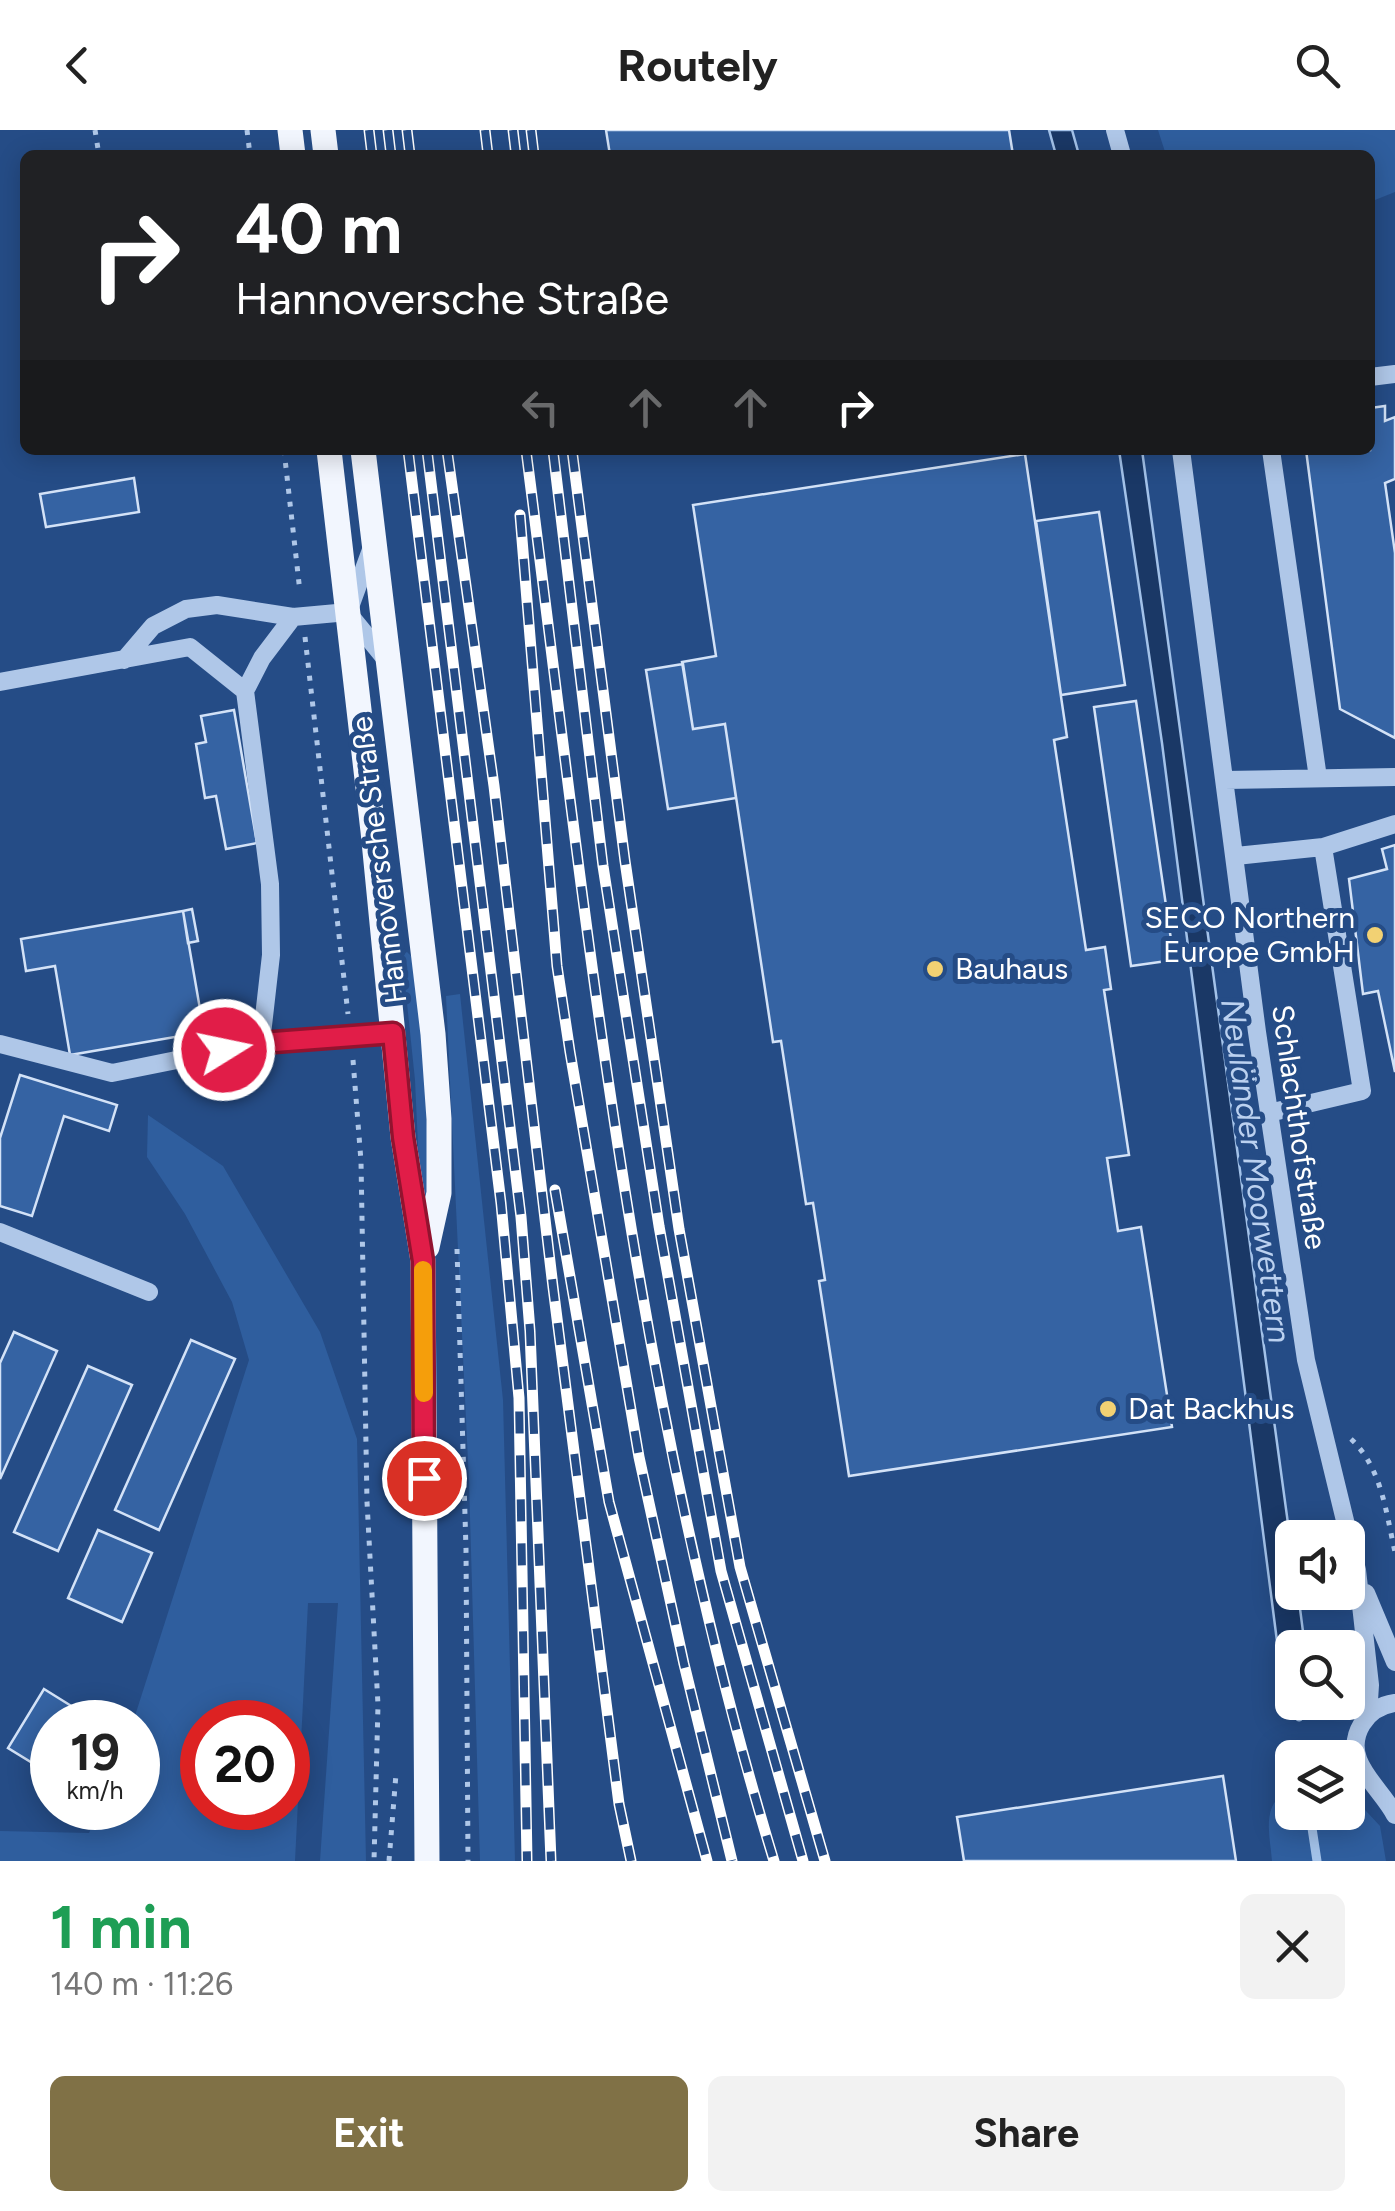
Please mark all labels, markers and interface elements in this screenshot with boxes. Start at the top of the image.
icon: back [50,38,105,93]
text: Routely [617,38,778,92]
icon: search [1290,38,1345,93]
text: 40 m [235,186,402,271]
icon: right [70,190,200,320]
text: Hannoversche Straße [235,271,669,325]
icon: left [513,380,568,435]
icon: ahead [618,380,673,435]
icon: ahead [723,380,778,435]
icon: right [828,380,883,435]
street label: Hannoversche Straße [343,714,414,1006]
place label: SECO Northern Europe GmbH [1144,899,1355,970]
marker: SECO Northern Europe GmbH [1364,924,1386,946]
place label: Bauhaus [955,950,1068,987]
marker: Bauhaus [924,958,946,980]
water label: Neuländer Moorwettern [1213,996,1299,1346]
position arrow [172,998,276,1102]
street label: Schlachthofstraße [1264,1002,1335,1252]
place label: Dat Backhus [1128,1390,1295,1427]
marker: Dat Backhus [1097,1398,1119,1420]
pin [382,1436,467,1521]
icon: arrive [397,1451,452,1506]
map controls [1275,1520,1365,1830]
button: sound [1275,1520,1365,1610]
button: search [1275,1630,1365,1720]
speed limit sign: 20 [180,1700,310,1830]
text: 19 [70,1722,120,1783]
button: layers [1275,1740,1365,1830]
text: km/h [66,1775,124,1805]
text: 1 min [50,1891,192,1963]
button: close [1240,1894,1345,1999]
text: 140 m · 11:26 [50,1965,233,2003]
button: Exit [50,2076,688,2191]
button: Share [708,2076,1345,2191]

